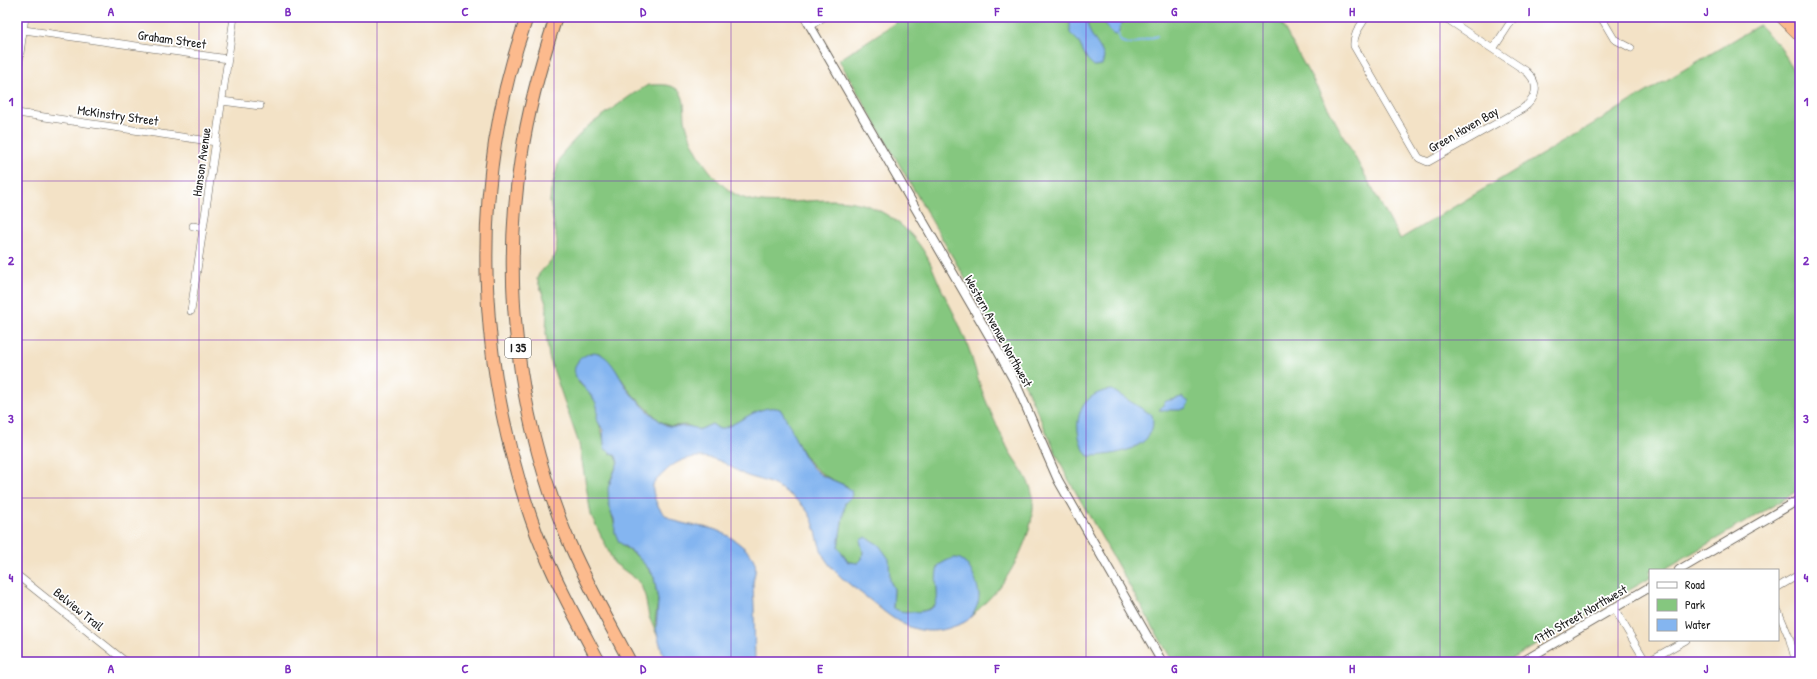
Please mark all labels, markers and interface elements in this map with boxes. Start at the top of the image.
text: A [108,2,115,20]
text: B [285,2,292,20]
text: C [461,2,469,20]
text: D [640,2,647,20]
text: E [817,2,823,20]
text: F [994,2,1001,20]
text: G [1171,2,1178,20]
text: H [1349,2,1355,20]
text: I [1527,2,1531,20]
text: J [1704,2,1709,20]
street label: Graham Street [137,25,208,53]
text: 1 [9,92,14,110]
text: 1 [1804,92,1809,110]
street label: McKinstry Street [76,100,160,130]
street label: Green Haven Bay [1425,101,1502,156]
street label: Hanson Avenue [187,127,215,197]
text: 2 [8,251,15,269]
text: 2 [1803,251,1810,269]
street label: Western Avenue Northwest [961,272,1038,391]
road number: I 35 [505,338,531,358]
text: 3 [8,409,14,427]
text: 3 [1803,409,1809,427]
text: 4 [9,568,14,586]
text: 4 [1804,568,1809,586]
legend [1649,569,1779,641]
text: Road [1685,576,1705,593]
street label: 17th Street Northwest [1530,580,1630,648]
street label: Belview Trail [50,583,108,635]
text: Park [1685,596,1705,613]
text: Water [1685,616,1711,633]
text: A [108,659,115,677]
text: B [285,659,292,677]
text: C [461,659,469,677]
text: D [640,659,647,677]
text: E [817,659,823,677]
text: F [994,659,1001,677]
text: G [1171,659,1178,677]
text: H [1349,659,1355,677]
text: I [1527,659,1531,677]
text: J [1704,659,1709,677]

